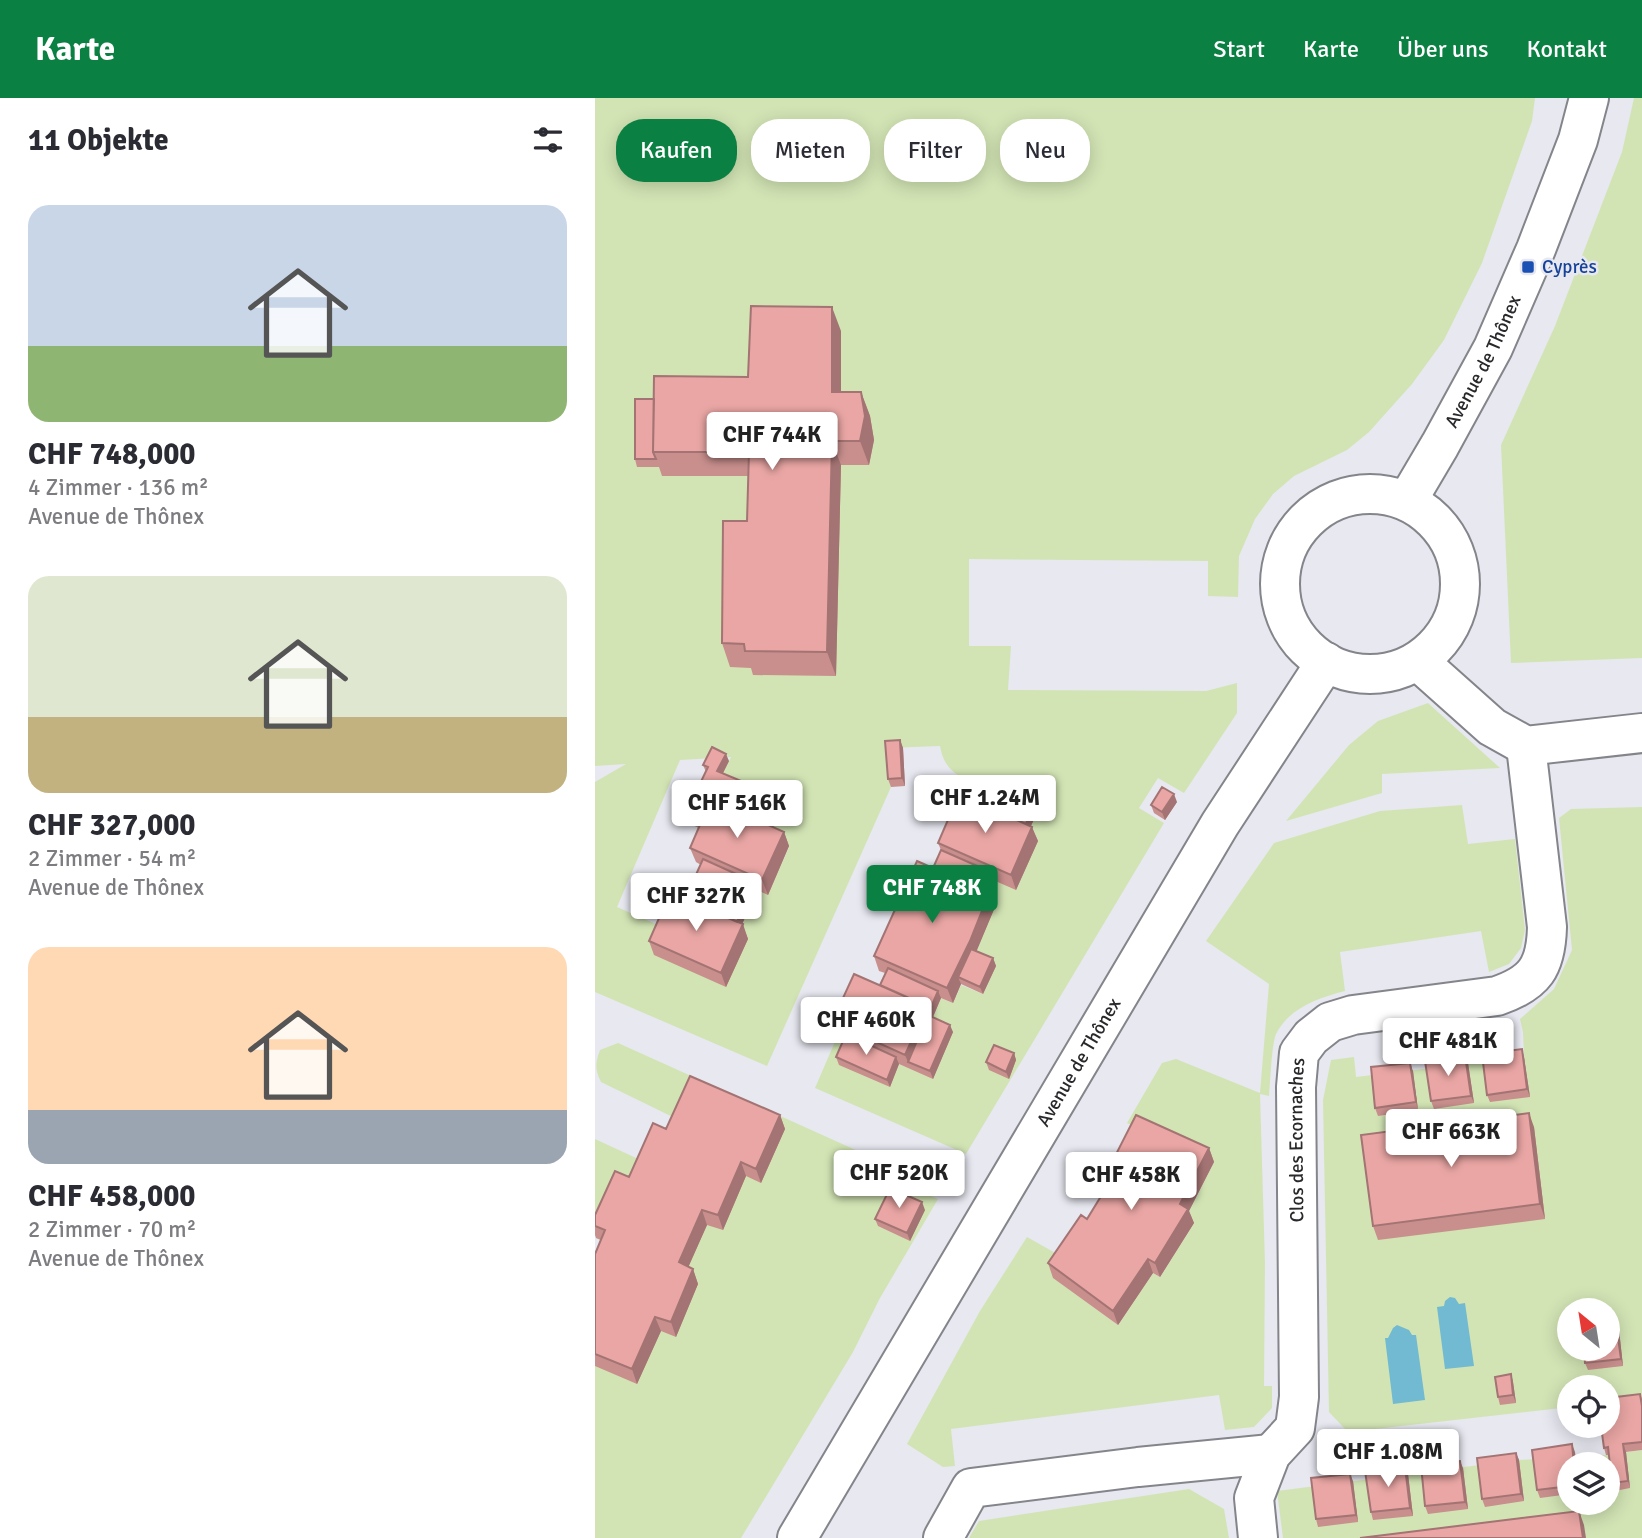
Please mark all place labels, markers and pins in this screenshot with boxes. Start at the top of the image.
place label: Cyprès [1542,255,1597,279]
marker: Cyprès [1520,259,1536,275]
pin: CHF 744K [700,412,844,472]
pin: CHF 1.24M [905,776,1065,835]
pin: CHF 516K [665,780,809,840]
pin: CHF 748K [860,866,1004,925]
pin: CHF 327K [624,874,768,933]
pin: CHF 460K [794,998,938,1057]
pin: CHF 481K [1376,1018,1520,1078]
pin: CHF 663K [1379,1110,1523,1169]
pin: CHF 520K [827,1150,971,1210]
pin: CHF 458K [1059,1152,1203,1212]
pin: CHF 1.08M [1308,1430,1468,1489]

